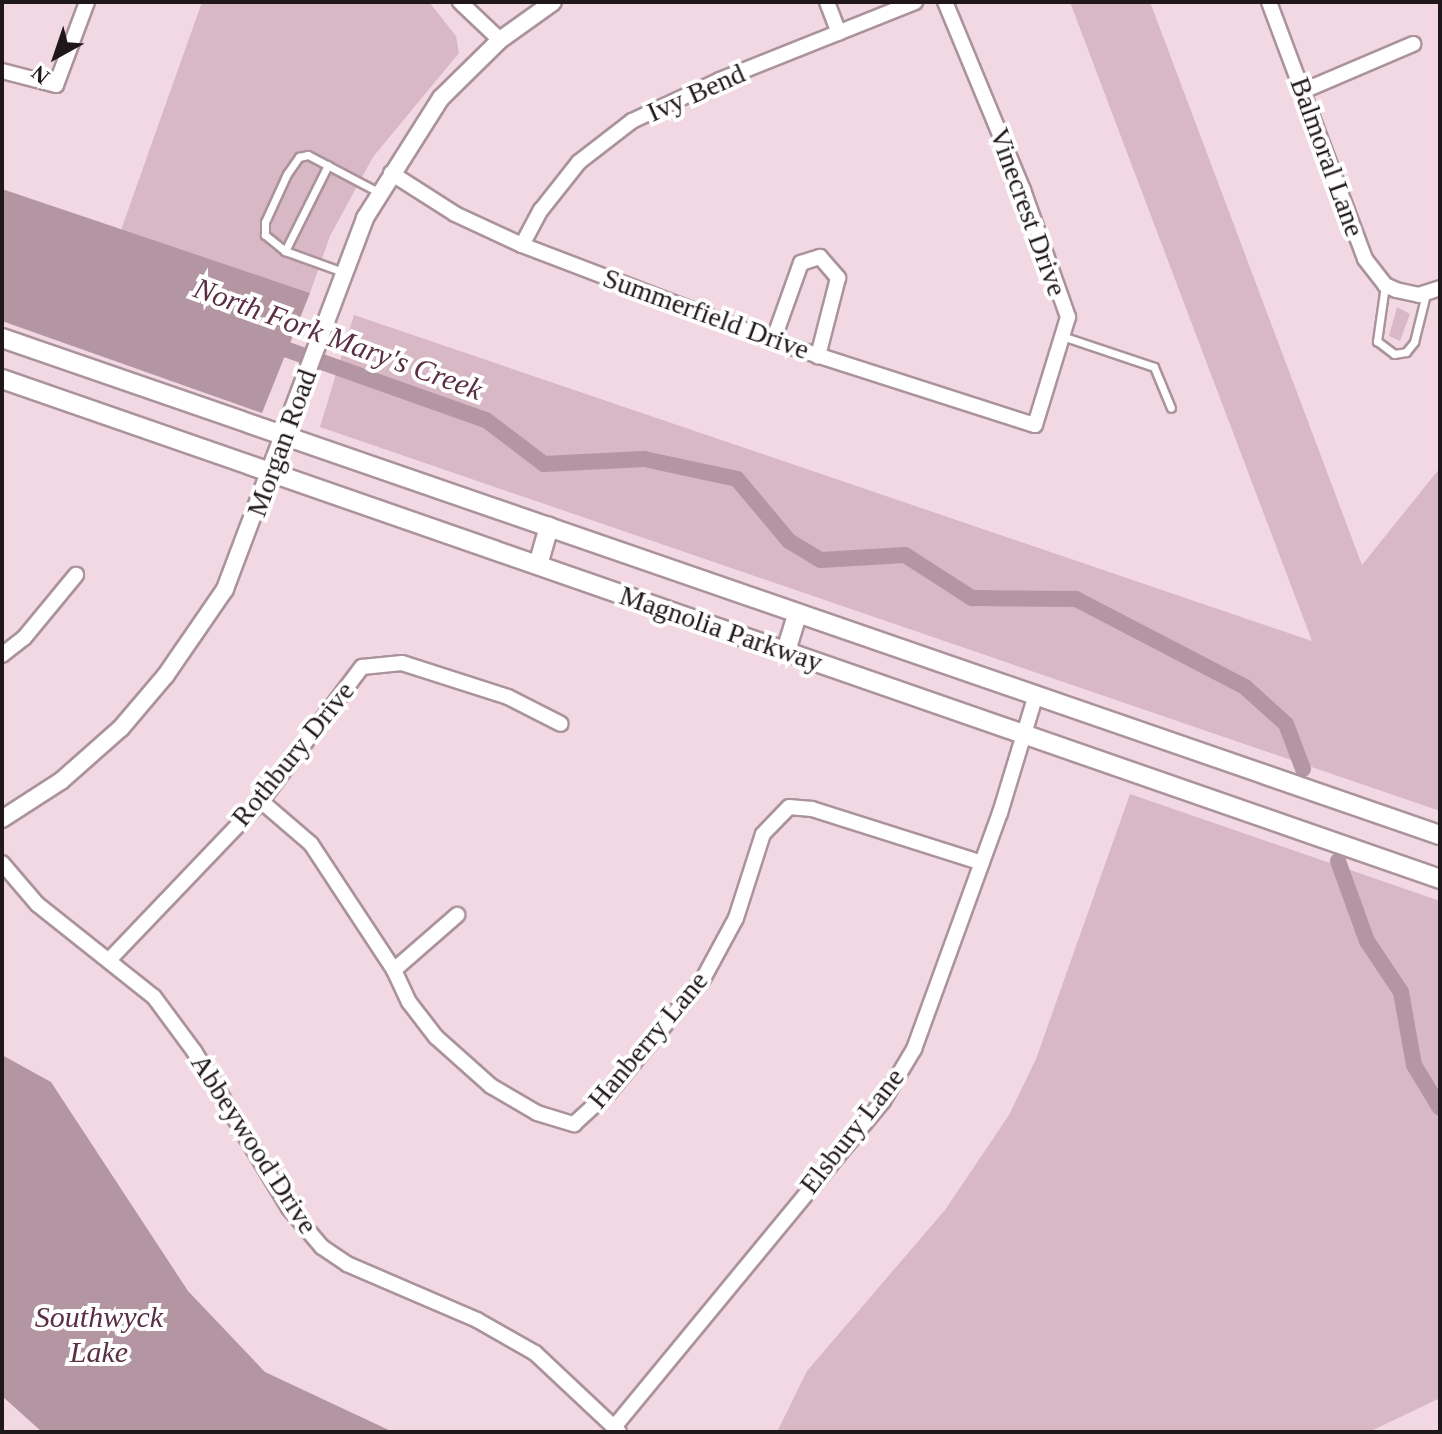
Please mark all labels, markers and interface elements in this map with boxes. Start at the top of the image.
north arrow [16,16,96,96]
street label: Ivy Bend [642,57,750,129]
text: N [26,60,54,89]
street label: Balmoral Lane [1283,73,1371,241]
street label: Vinecrest Drive [982,123,1074,301]
street label: Summerfield Drive [598,261,814,367]
water label: North Fork Mary's Creek [189,270,487,408]
street label: Morgan Road [240,365,324,521]
street label: Magnolia Parkway [615,579,827,679]
street label: Rothbury Drive [224,675,362,833]
street label: Hanberry Lane [581,965,715,1115]
street label: Abbeywood Drive [183,1048,325,1240]
street label: Elsbury Lane [793,1062,911,1200]
water label: Southwyck Lake [35,1299,163,1370]

